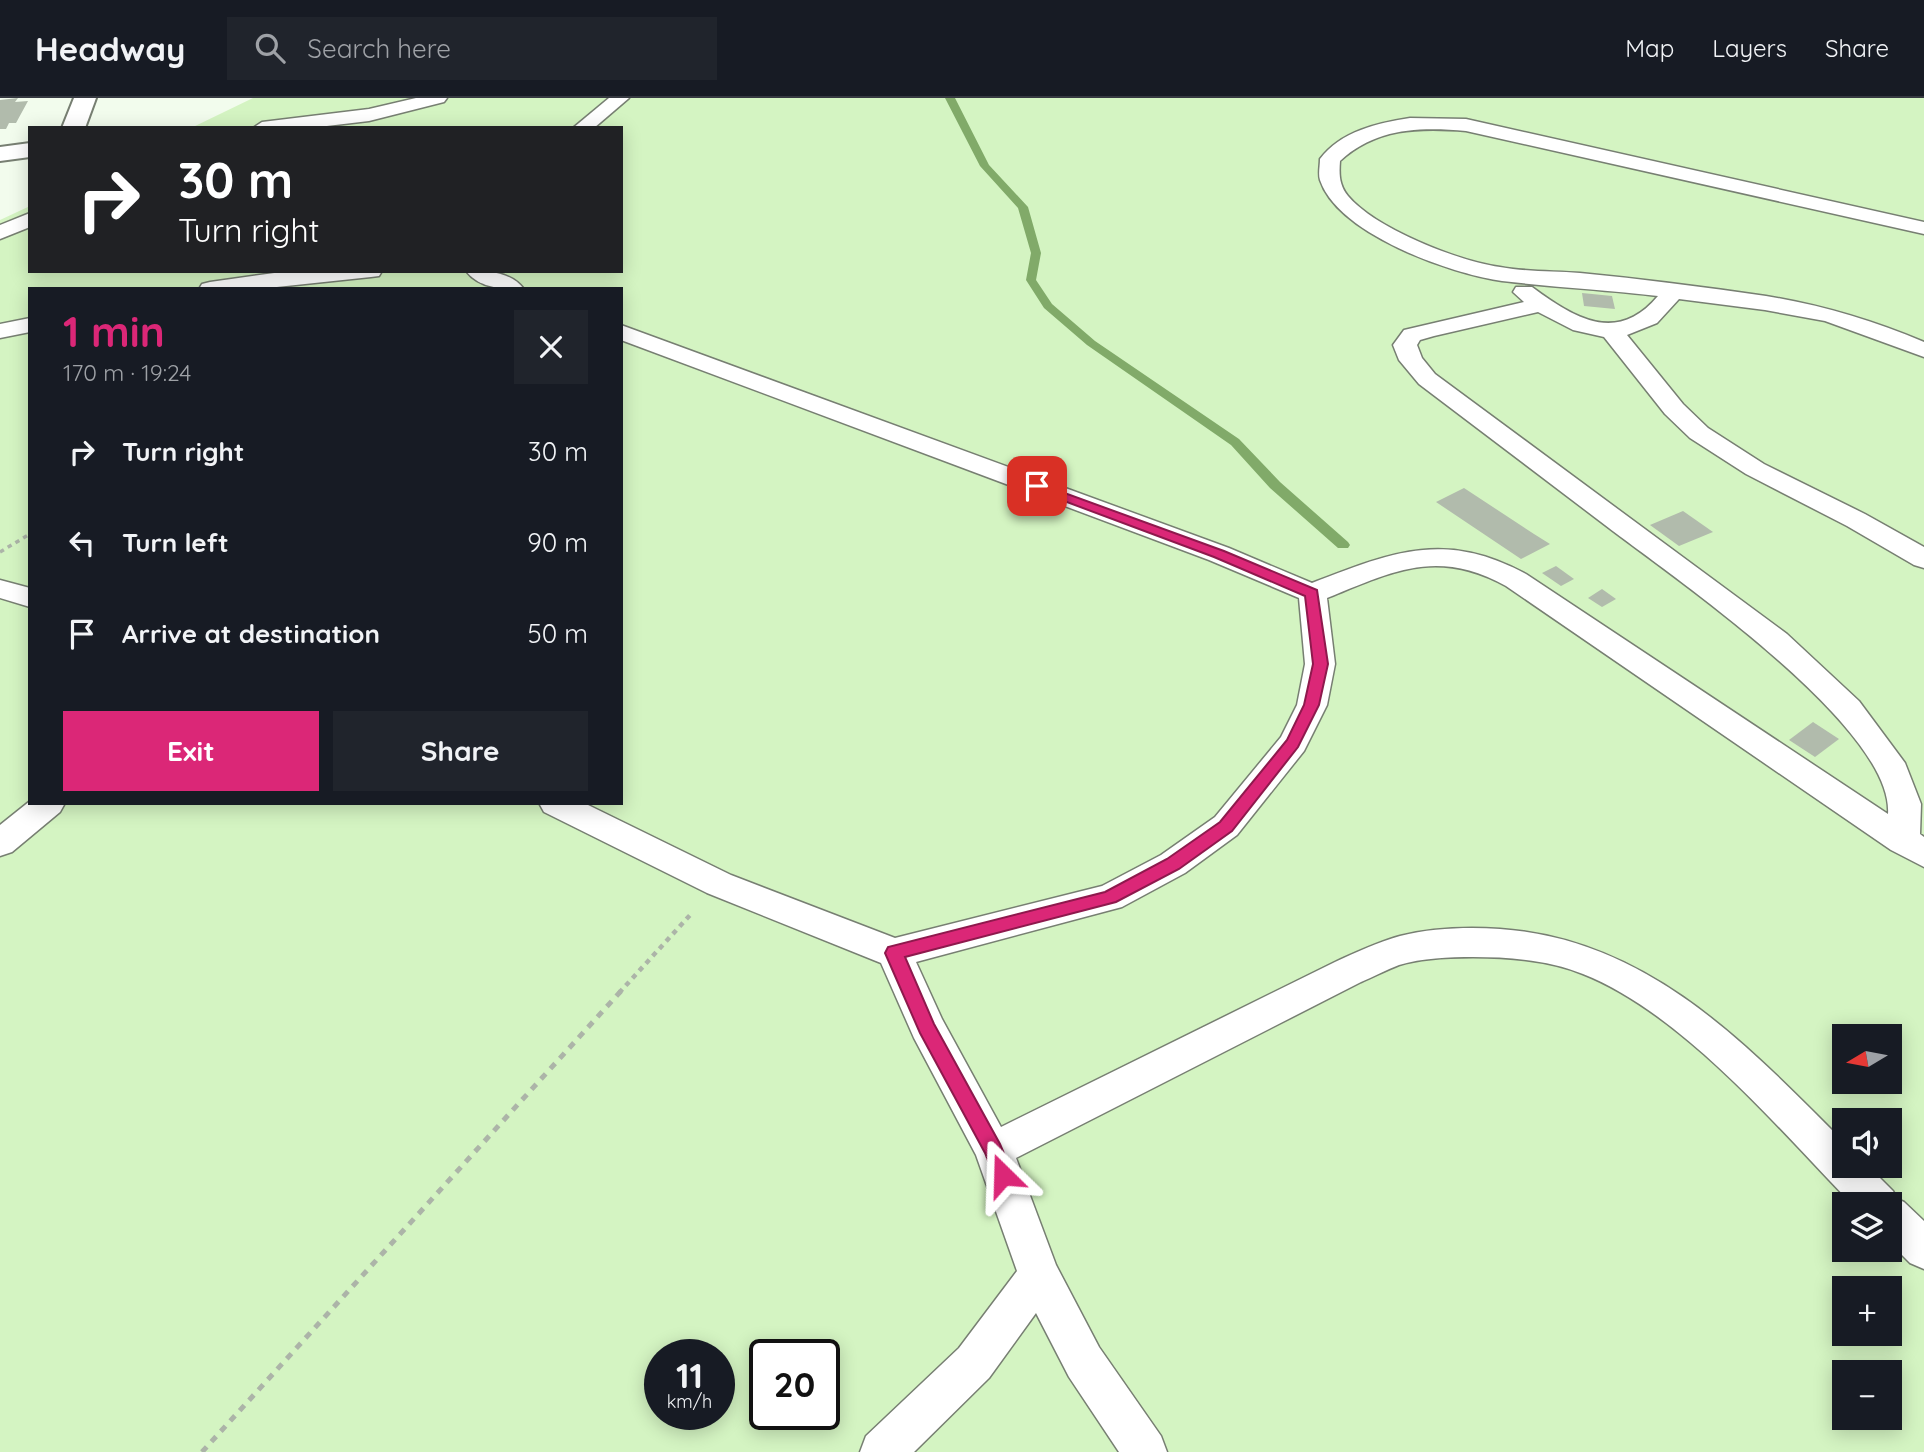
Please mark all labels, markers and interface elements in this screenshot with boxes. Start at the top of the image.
search box [227,17,717,80]
text: Headway [35,28,185,69]
icon: search [251,29,289,67]
text: Search here [307,32,451,65]
text: Map [1625,33,1674,63]
text: Layers [1712,33,1787,63]
text: Share [1825,33,1889,63]
text: 30 m [178,149,293,210]
icon: right [63,154,154,245]
text: Turn right [178,210,319,250]
text: 1 min [63,305,165,358]
button: close [514,310,588,384]
text: 170 m · 19:24 [63,358,191,387]
icon: right [63,433,101,471]
text: Turn right [122,435,244,468]
text: 30 m [528,435,588,468]
pin [1007,456,1067,516]
icon: arrive [1018,467,1056,505]
icon: left [63,524,101,562]
text: Turn left [122,526,229,559]
text: 90 m [527,526,588,559]
icon: arrive [63,615,101,653]
text: Arrive at destination [122,617,380,650]
text: 50 m [528,617,588,650]
button: Exit [63,711,319,791]
button: Share [333,711,588,791]
north arrow [1832,1024,1902,1094]
map controls [1832,1024,1902,1430]
button: sound [1832,1108,1902,1178]
position arrow [966,1138,1040,1212]
button: layers [1832,1192,1902,1262]
button: + [1832,1276,1902,1346]
speed limit sign: 20 [749,1339,840,1430]
text: 11 [676,1353,703,1397]
button: − [1832,1360,1902,1430]
text: km/h [667,1390,712,1413]

